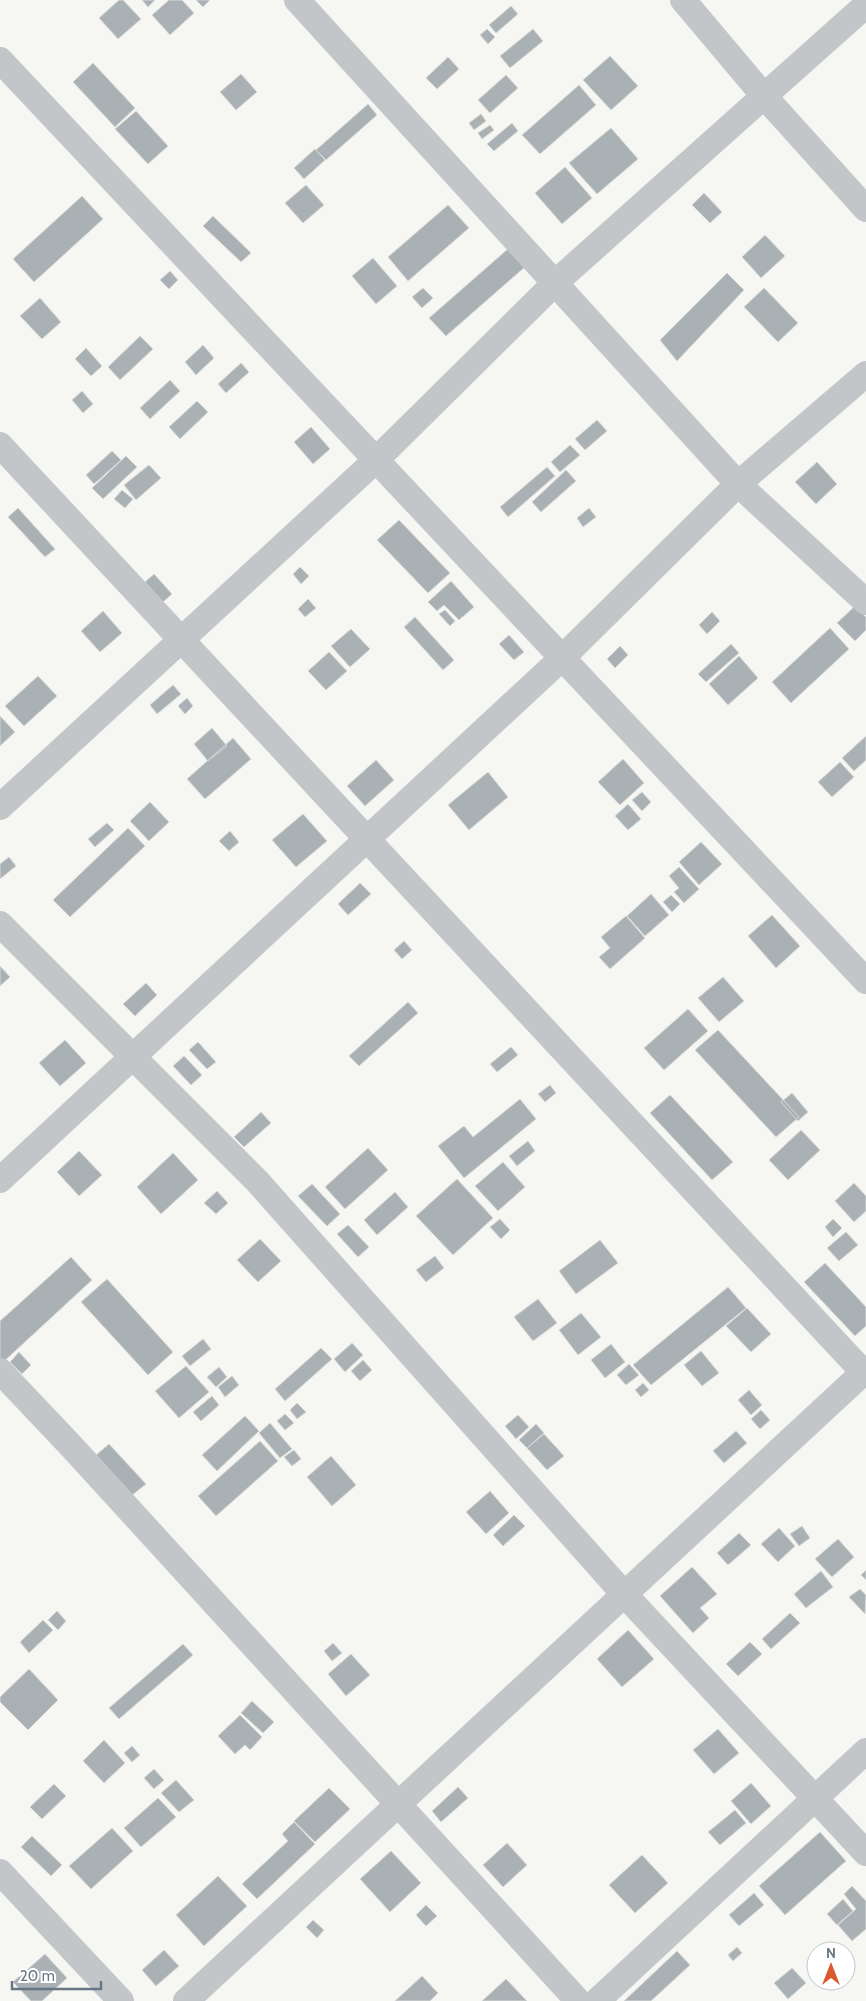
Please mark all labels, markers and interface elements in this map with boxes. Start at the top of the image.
north arrow [806,1941,856,1991]
text: N [826,1944,836,1962]
scale bar [12,1958,101,1990]
text: 20 m [20,1967,55,1985]

